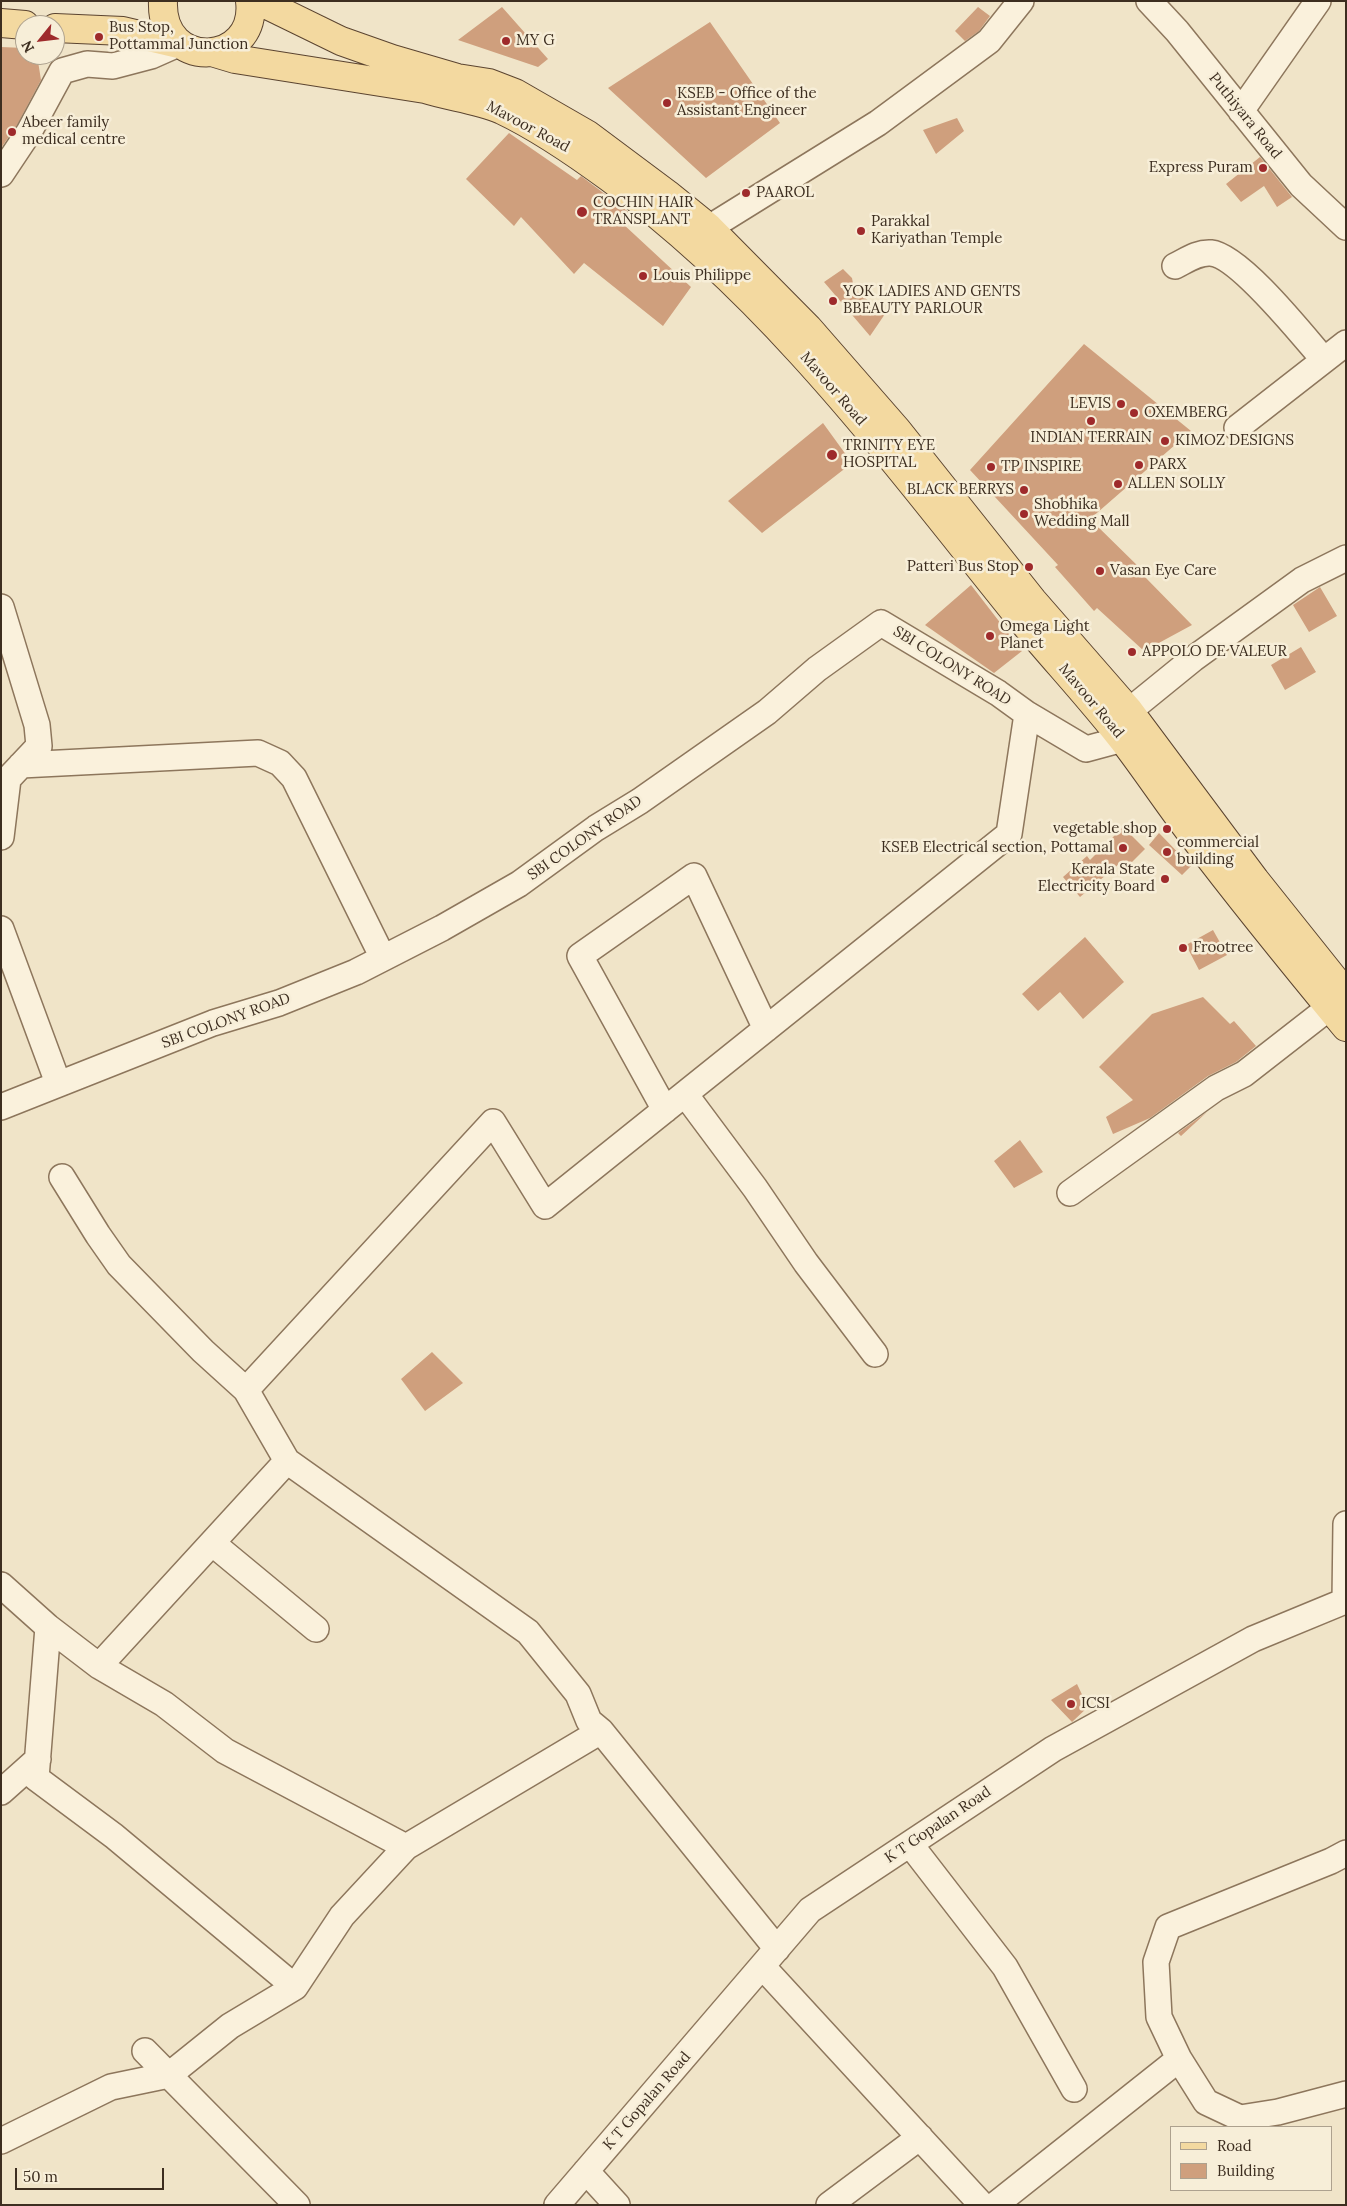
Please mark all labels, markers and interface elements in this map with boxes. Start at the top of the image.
north arrow [15,15,65,65]
place label: Bus Stop, Pottammal Junction [109,19,248,54]
marker: Bus Stop, Pottammal Junction [93,31,105,43]
place label: MY G [516,32,555,50]
marker: MY G [500,35,512,47]
text: N [17,38,38,56]
street label: Puthiyara Road [1205,69,1285,163]
place label: KSEB - Office of the Assistant Engineer [677,85,817,120]
marker: KSEB - Office of the Assistant Engineer [661,97,673,109]
street label: Mavoor Road [483,98,573,156]
place label: Abeer family medical centre [22,114,126,149]
marker: Abeer family medical centre [6,126,18,138]
place label: Express Puram [1149,159,1253,177]
marker: Express Puram [1257,162,1269,174]
place label: PAAROL [756,184,814,202]
marker: PAAROL [740,187,752,199]
place label: COCHIN HAIR TRANSPLANT [593,194,694,229]
marker: COCHIN HAIR TRANSPLANT [575,205,589,219]
place label: Parakkal Kariyathan Temple [871,213,1002,248]
marker: Parakkal Kariyathan Temple [855,225,867,237]
place label: Louis Philippe [653,267,751,285]
marker: Louis Philippe [637,270,649,282]
place label: YOK LADIES AND GENTS BBEAUTY PARLOUR [843,283,1021,318]
marker: YOK LADIES AND GENTS BBEAUTY PARLOUR [827,295,839,307]
street label: Mavoor Road [796,349,870,429]
place label: LEVIS [1070,395,1111,413]
marker: LEVIS [1115,398,1127,410]
place label: OXEMBERG [1144,404,1228,422]
marker: OXEMBERG [1128,407,1140,419]
marker: INDIAN TERRAIN [1085,415,1097,427]
place label: INDIAN TERRAIN [1030,429,1152,447]
place label: KIMOZ DESIGNS [1175,432,1294,450]
marker: KIMOZ DESIGNS [1159,435,1171,447]
place label: TRINITY EYE HOSPITAL [843,437,935,472]
marker: TRINITY EYE HOSPITAL [825,448,839,462]
place label: PARX [1149,456,1187,474]
place label: TP INSPIRE [1001,458,1081,476]
marker: PARX [1133,459,1145,471]
marker: TP INSPIRE [985,461,997,473]
place label: ALLEN SOLLY [1128,475,1225,493]
marker: ALLEN SOLLY [1112,478,1124,490]
place label: BLACK BERRYS [907,481,1014,499]
marker: BLACK BERRYS [1018,484,1030,496]
place label: Shobhika Wedding Mall [1034,496,1130,531]
marker: Shobhika Wedding Mall [1018,508,1030,520]
place label: Patteri Bus Stop [907,558,1019,576]
marker: Patteri Bus Stop [1023,561,1035,573]
place label: Vasan Eye Care [1110,562,1217,580]
marker: Vasan Eye Care [1094,565,1106,577]
place label: Omega Light Planet [1000,618,1090,653]
street label: SBI COLONY ROAD [890,622,1014,710]
marker: Omega Light Planet [984,630,996,642]
place label: APPOLO DE VALEUR [1142,643,1287,661]
marker: APPOLO DE VALEUR [1126,646,1138,658]
street label: Mavoor Road [1055,660,1127,742]
street label: SBI COLONY ROAD [524,792,646,884]
place label: vegetable shop [1053,820,1157,838]
marker: vegetable shop [1161,823,1173,835]
place label: commercial building [1177,834,1259,869]
place label: KSEB Electrical section, Pottamal [881,839,1113,857]
marker: KSEB Electrical section, Pottamal [1117,842,1129,854]
marker: commercial building [1161,846,1173,858]
place label: Kerala State Electricity Board [1038,861,1155,896]
marker: Kerala State Electricity Board [1159,873,1171,885]
place label: Frootree [1193,939,1253,957]
marker: Frootree [1177,942,1189,954]
street label: SBI COLONY ROAD [159,989,293,1053]
place label: ICSI [1081,1695,1110,1713]
marker: ICSI [1065,1698,1077,1710]
street label: K T Gopalan Road [881,1783,995,1867]
street label: K T Gopalan Road [599,2048,695,2154]
legend [1170,2126,1332,2191]
text: Road [1217,2136,1252,2155]
scale bar [18,2158,166,2190]
text: Building [1217,2161,1274,2180]
text: 50 m [23,2167,58,2186]

